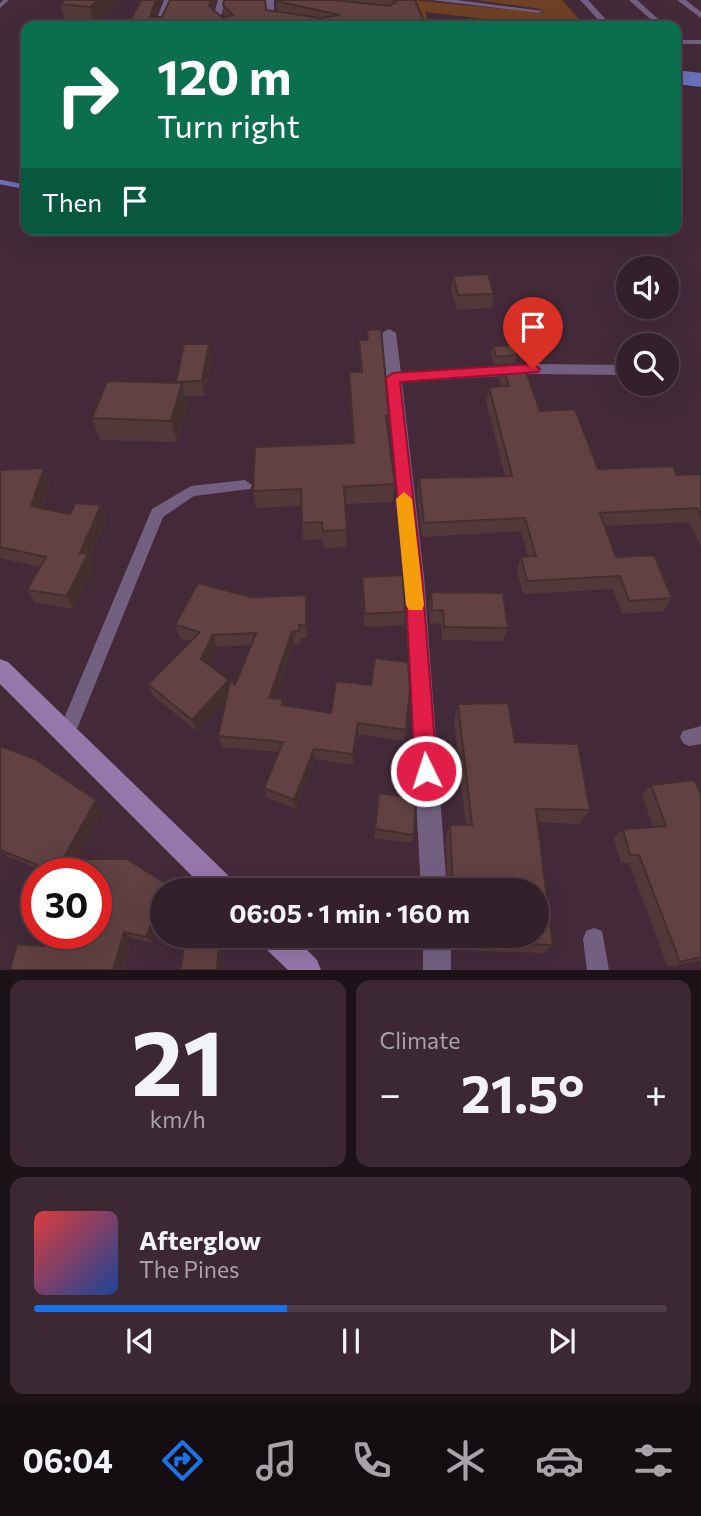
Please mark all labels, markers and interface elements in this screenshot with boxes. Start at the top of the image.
text: 120 m [157,45,291,105]
icon: right [42,49,133,140]
text: Turn right [157,105,300,145]
icon: arrive [116,182,154,220]
text: Then [42,186,102,217]
map controls [616,256,679,396]
button: sound [616,256,679,319]
pin [503,297,563,369]
icon: arrive [514,308,552,346]
button: search [616,333,679,396]
position arrow [389,734,463,808]
speed limit sign: 30 [21,858,112,949]
text: 06:05 · 1 min · 160 m [229,897,470,928]
text: 21 [131,1003,224,1115]
text: Climate [380,1026,461,1054]
text: 21.5° [461,1060,585,1124]
text: − [380,1069,401,1116]
text: + [645,1069,667,1116]
text: km/h [150,1105,206,1133]
text: Afterglow [139,1224,261,1255]
text: The Pines [139,1255,240,1283]
icon: previous [121,1322,159,1360]
icon: pause [332,1322,370,1360]
icon: next [543,1322,581,1360]
icon: directions [158,1436,207,1485]
icon: music [252,1436,301,1485]
icon: phone [347,1436,396,1485]
icon: climate [441,1436,490,1485]
icon: car [535,1436,584,1485]
icon: filters [629,1436,678,1485]
text: 06:04 [23,1440,113,1480]

